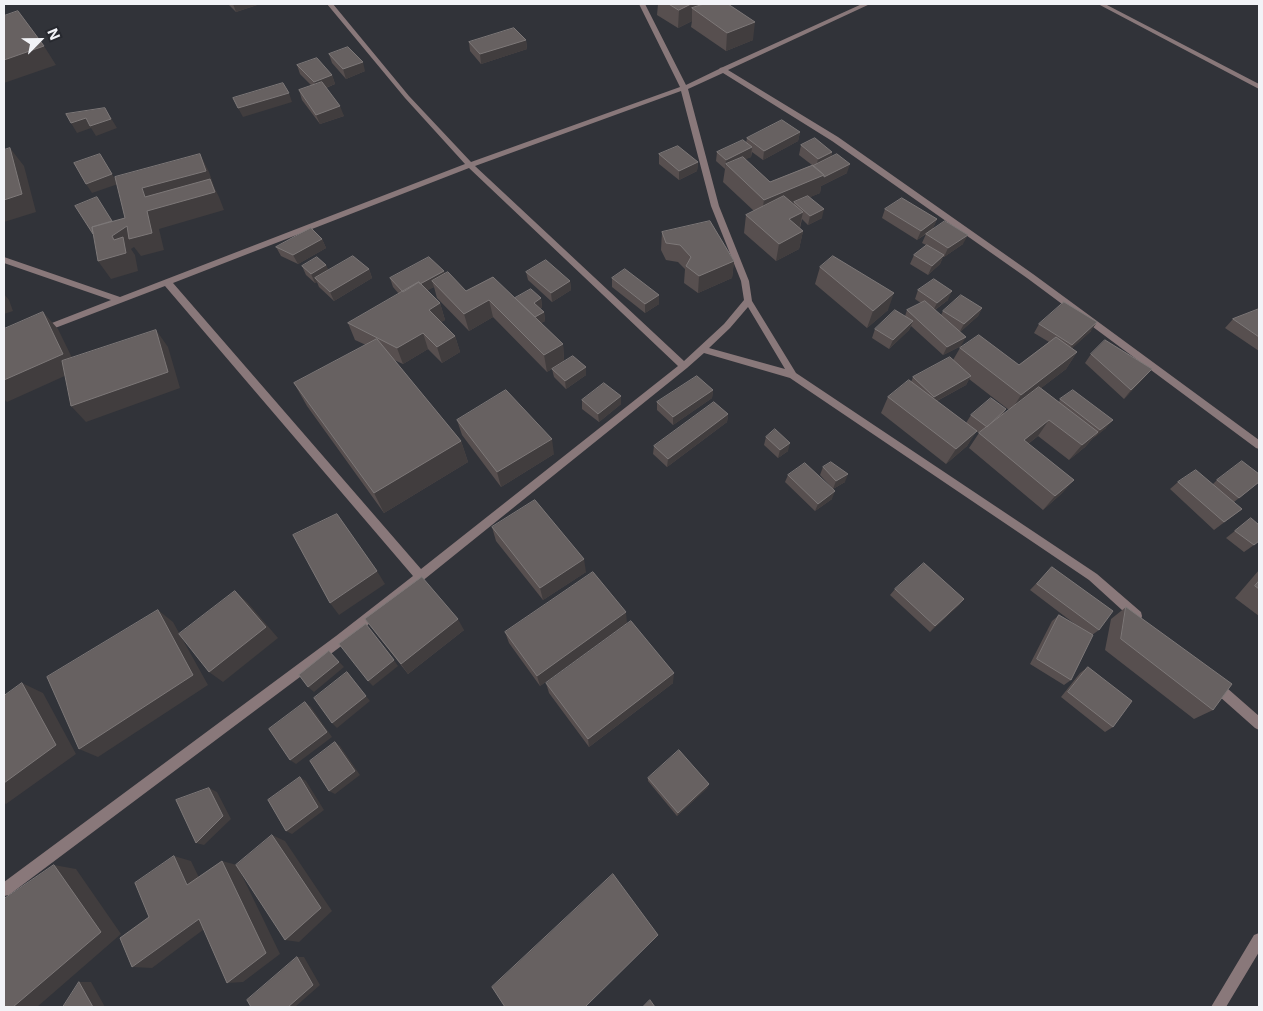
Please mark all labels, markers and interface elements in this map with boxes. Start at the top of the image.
north arrow [15,15,65,65]
text: N [44,26,64,42]

